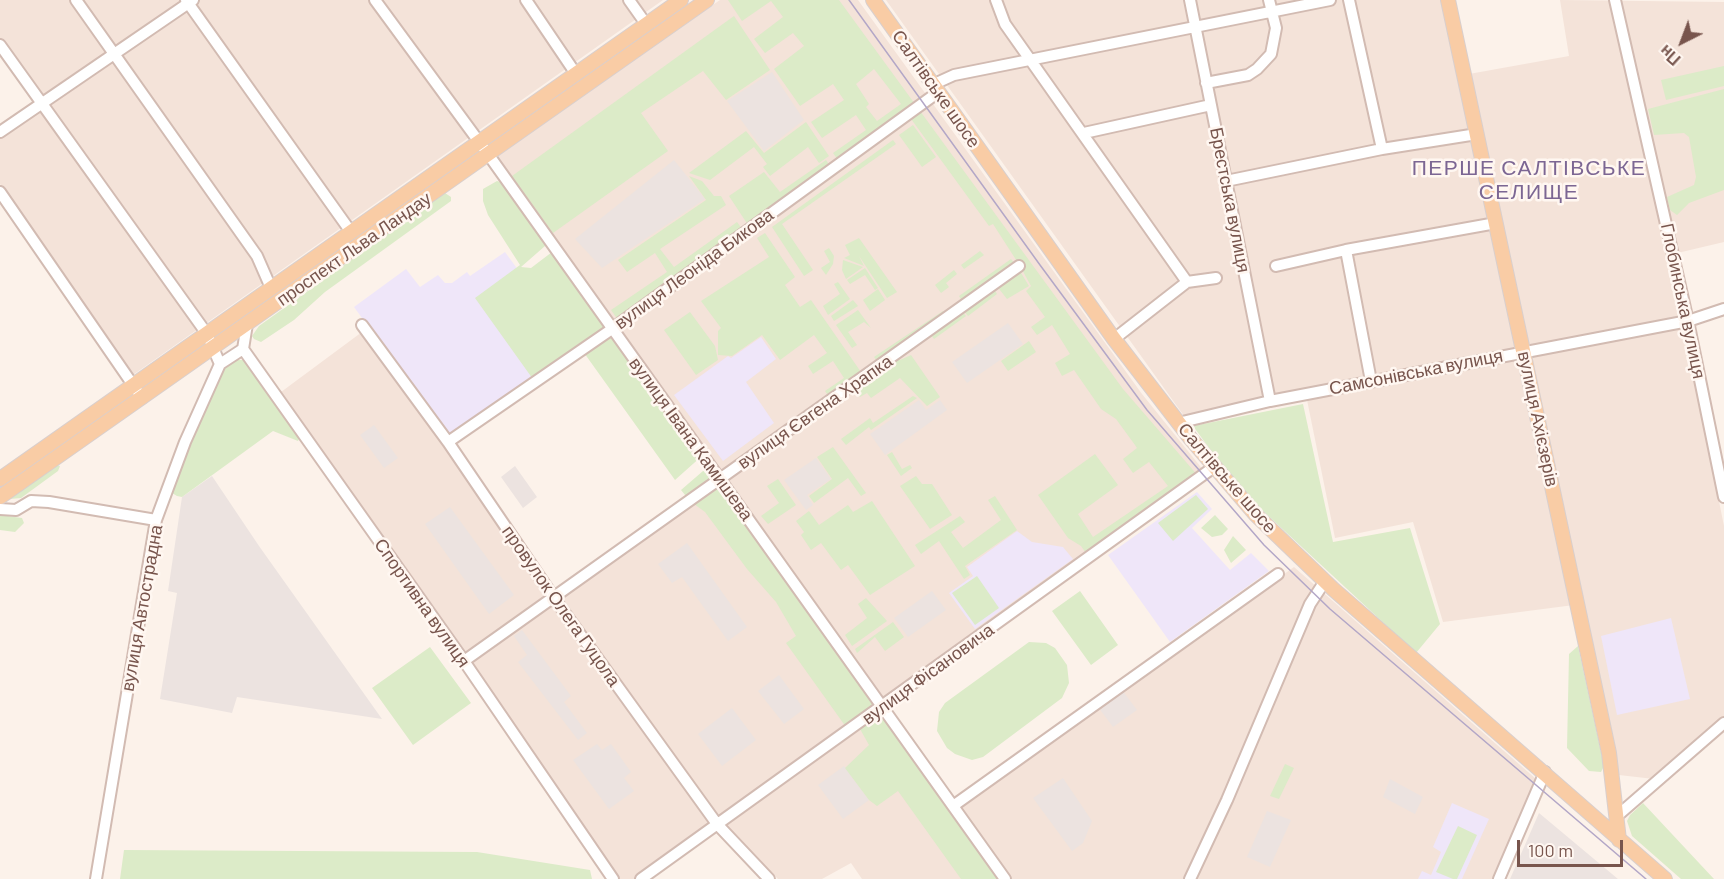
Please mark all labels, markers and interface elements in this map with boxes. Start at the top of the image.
north arrow [1652,12,1712,72]
street label: Салтівське шосе [887,26,985,152]
text: Пн [1655,42,1684,70]
street label: Брестська вулиця [1205,126,1255,274]
district label: ПЕРШЕ САЛТІВСЬКЕ СЕЛИЩЕ [1412,155,1646,205]
street label: проспект Льва Ландау [273,187,435,311]
street label: вулиця Леоніда Бикова [610,204,778,334]
street label: Глобинська вулиця [1656,221,1710,381]
street label: Самсонівська вулиця [1327,345,1505,399]
street label: вулиця Ахієзерів [1513,349,1563,489]
street label: вулиця Євгена Храпка [733,350,897,474]
street label: вулиця Івана Камишева [624,353,758,525]
street label: Салтівське шосе [1173,419,1281,537]
street label: провулок Олега Гуцола [497,521,625,691]
street label: вулиця Автострадна [117,523,167,693]
street label: Спортивна вулиця [370,534,474,672]
street label: вулиця Фісановича [858,619,998,729]
scale bar [1520,828,1626,866]
text: 100 m [1528,839,1573,861]

